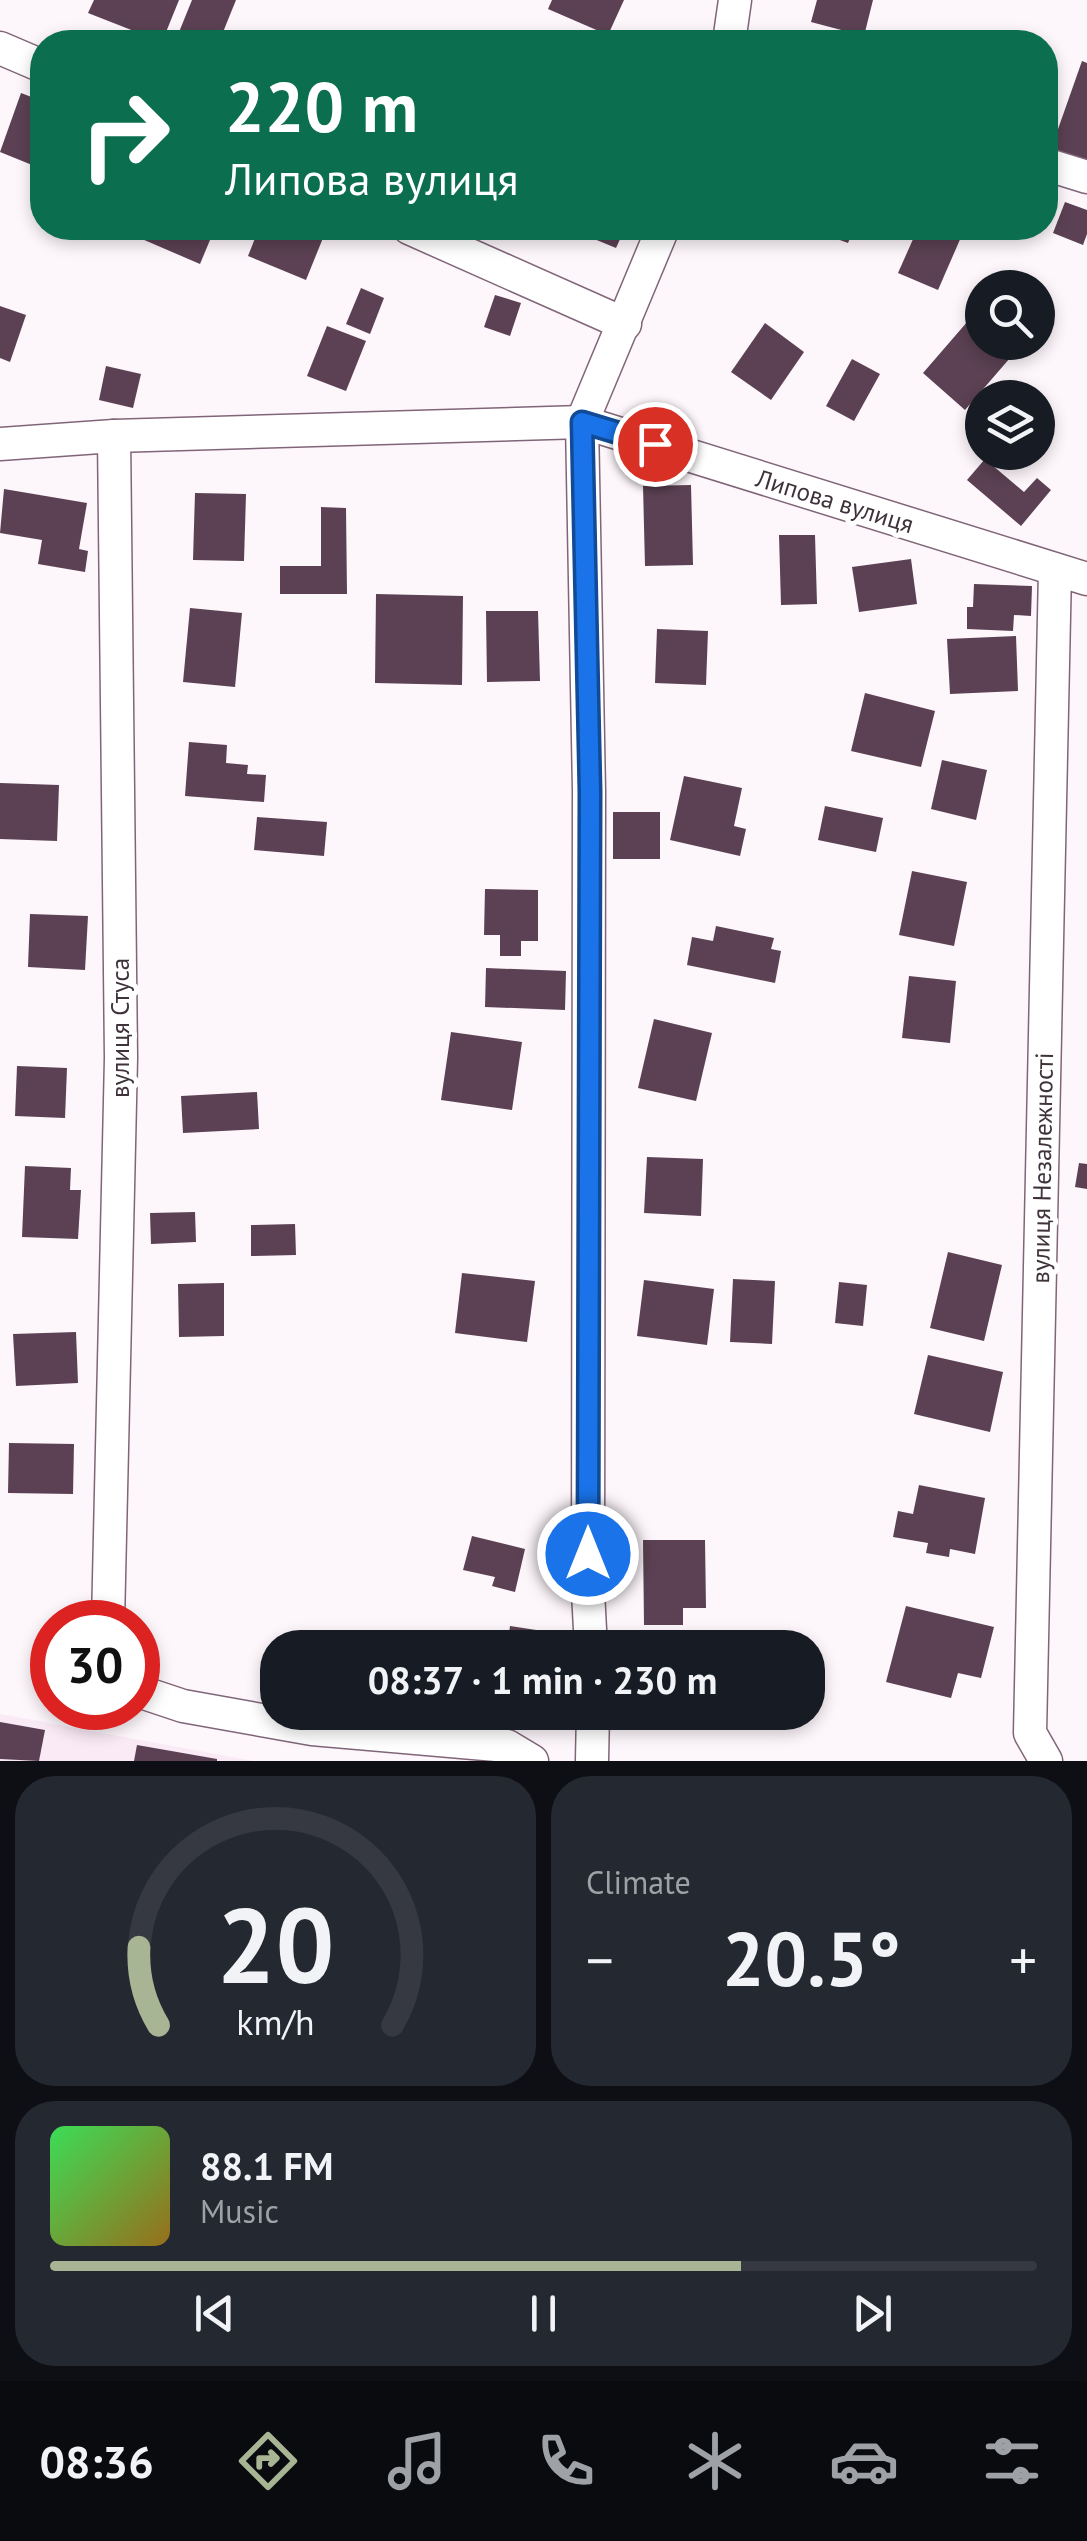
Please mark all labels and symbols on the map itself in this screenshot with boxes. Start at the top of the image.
pin [613,402,698,487]
street label: Липова вулиця [751,462,918,540]
street label: вулиця Стуса [104,958,136,1098]
street label: вулиця Незалежності [1024,1052,1060,1284]
position arrow [536,1502,640,1606]
speed limit sign: 30 [30,1600,160,1730]

